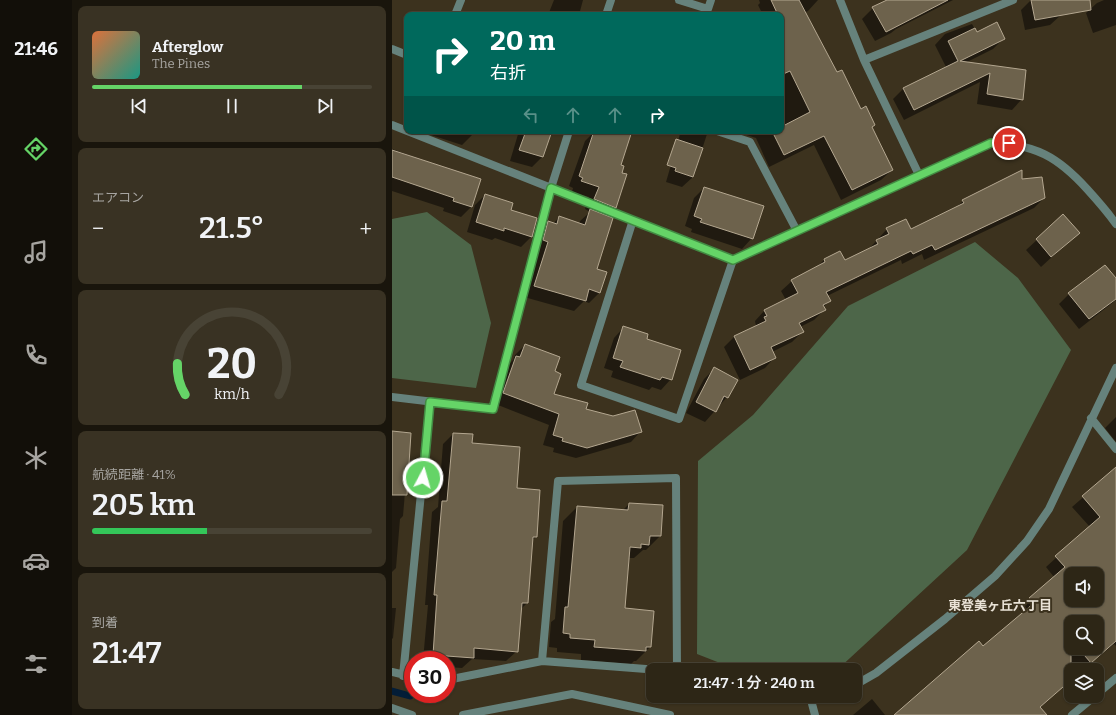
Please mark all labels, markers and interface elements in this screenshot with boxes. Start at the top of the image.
text: 20 m [490,24,555,57]
icon: right [424,28,476,80]
text: 21:46 [14,38,58,60]
text: Afterglow [152,38,223,56]
text: The Pines [152,56,210,71]
text: 右折 [490,62,526,84]
icon: previous [128,95,150,117]
icon: pause [221,95,243,117]
icon: next [314,95,336,117]
icon: left [520,104,542,126]
icon: ahead [562,104,584,126]
icon: ahead [604,104,626,126]
icon: right [646,104,668,126]
pin [992,126,1026,160]
icon: arrive [998,132,1020,154]
icon: directions [22,135,50,163]
text: エアコン [92,190,144,205]
text: 21.5° [199,210,265,246]
text: − [92,215,104,242]
text: + [359,215,372,242]
icon: music [22,238,50,266]
text: 20 [207,339,257,389]
icon: phone [22,341,50,369]
text: km/h [214,386,250,403]
icon: climate [22,444,50,472]
position arrow [402,457,444,499]
text: 航続距離 · 41% [92,467,176,482]
text: 205 km [92,487,195,523]
icon: car [22,547,50,575]
map controls [1064,567,1104,703]
button: sound [1064,567,1104,607]
district label: 東登美ヶ丘六丁目 [948,598,1052,613]
text: 到着 [92,615,118,630]
button: search [1064,615,1104,655]
text: 21:47 [92,635,162,671]
icon: filters [22,650,50,678]
speed limit sign: 30 [404,651,456,703]
button: layers [1064,663,1104,703]
text: 21:47 · 1 分 · 240 m [693,674,815,692]

